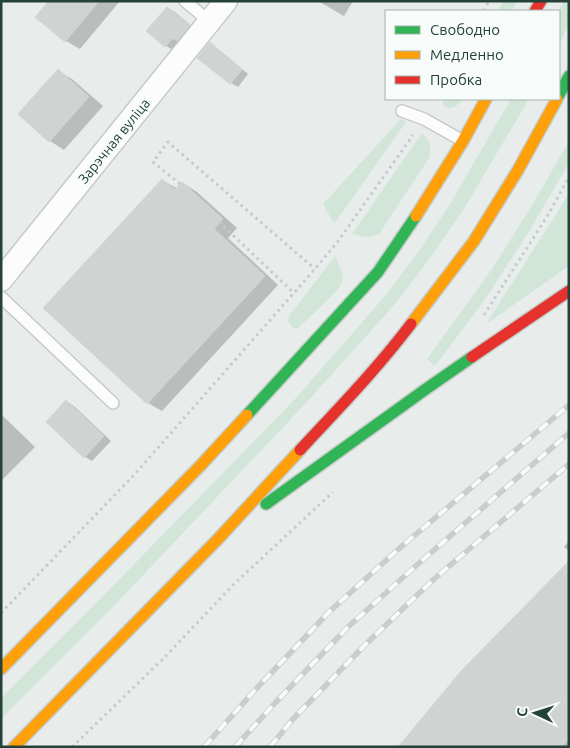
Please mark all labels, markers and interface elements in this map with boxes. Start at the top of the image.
legend [385,10,560,100]
text: Свободно [430,21,500,38]
text: Медленно [430,46,504,63]
text: Пробка [430,71,482,88]
street label: Зарэчная вуліца [75,95,153,187]
north arrow [510,688,560,738]
text: С [514,707,530,717]

